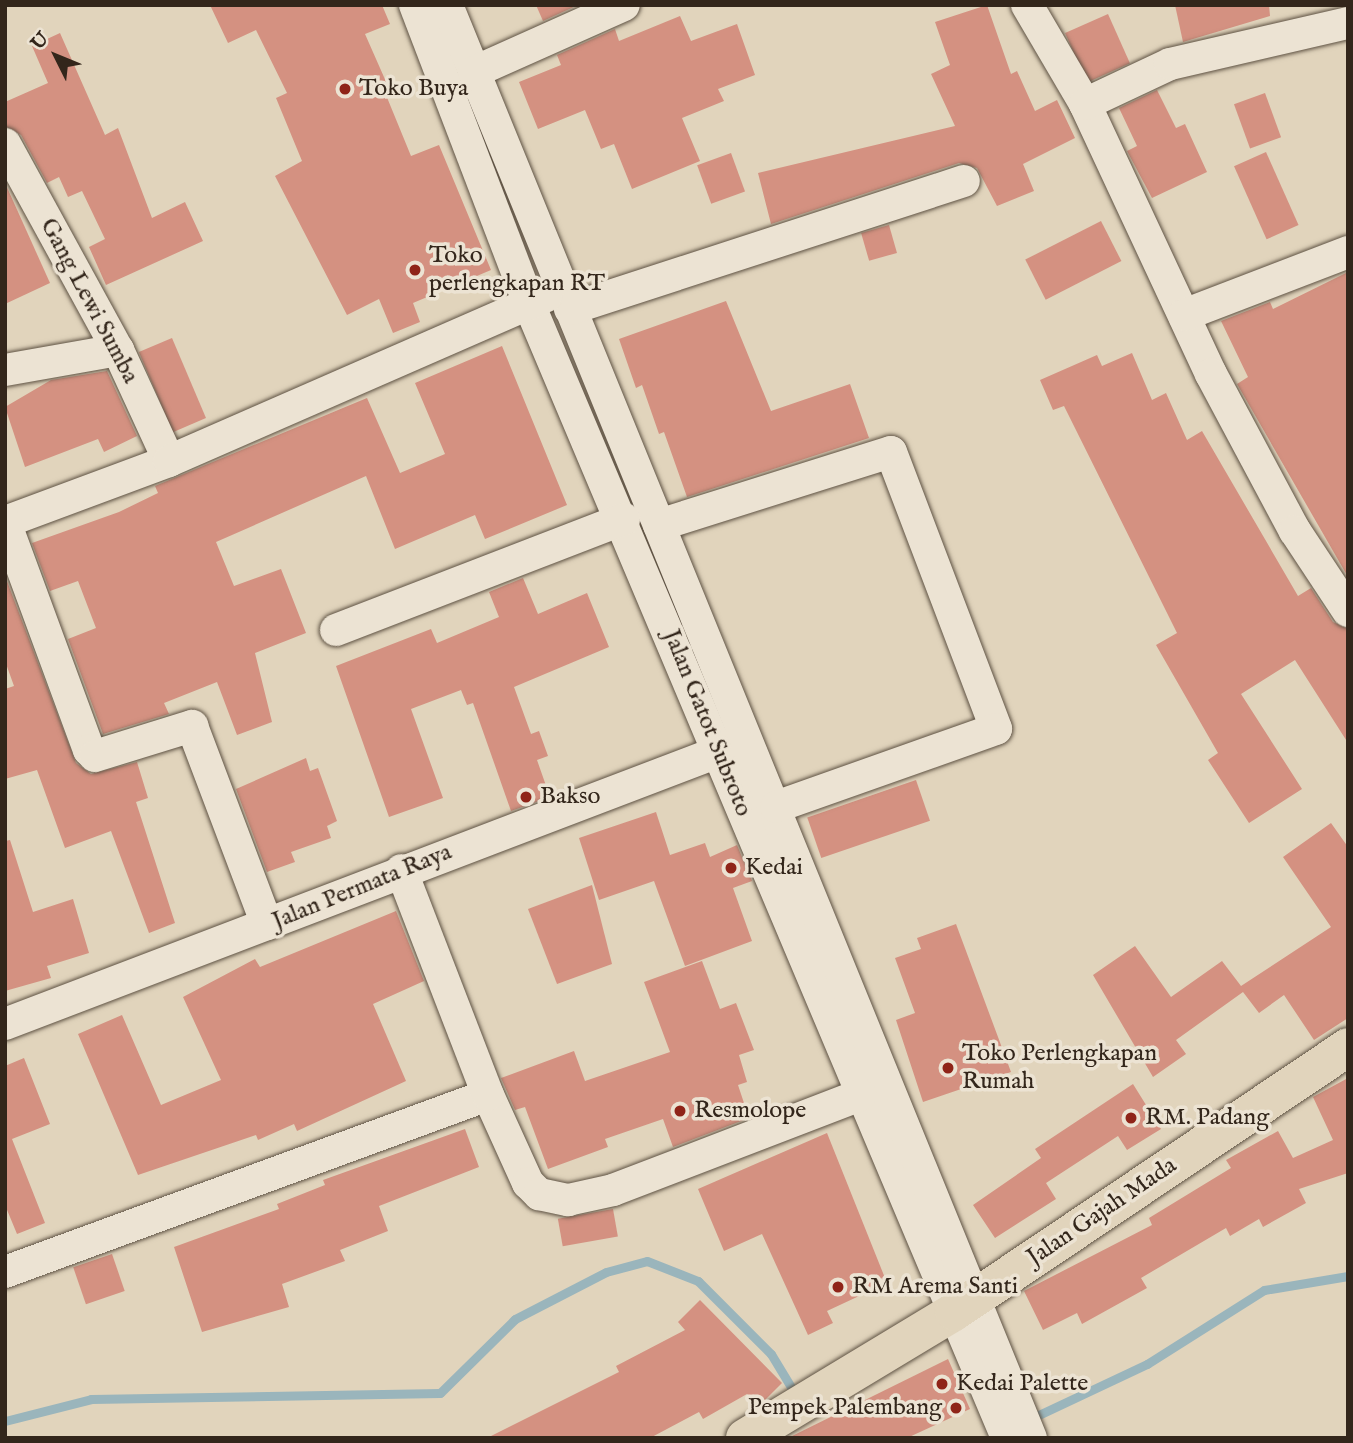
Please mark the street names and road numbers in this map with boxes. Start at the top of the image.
street label: Gang Lewi Sumba [33,214,145,388]
street label: Jalan Gatot Subroto [656,625,758,821]
street label: Jalan Permata Raya [268,838,456,936]
street label: Jalan Gajah Mada [1022,1151,1182,1273]

